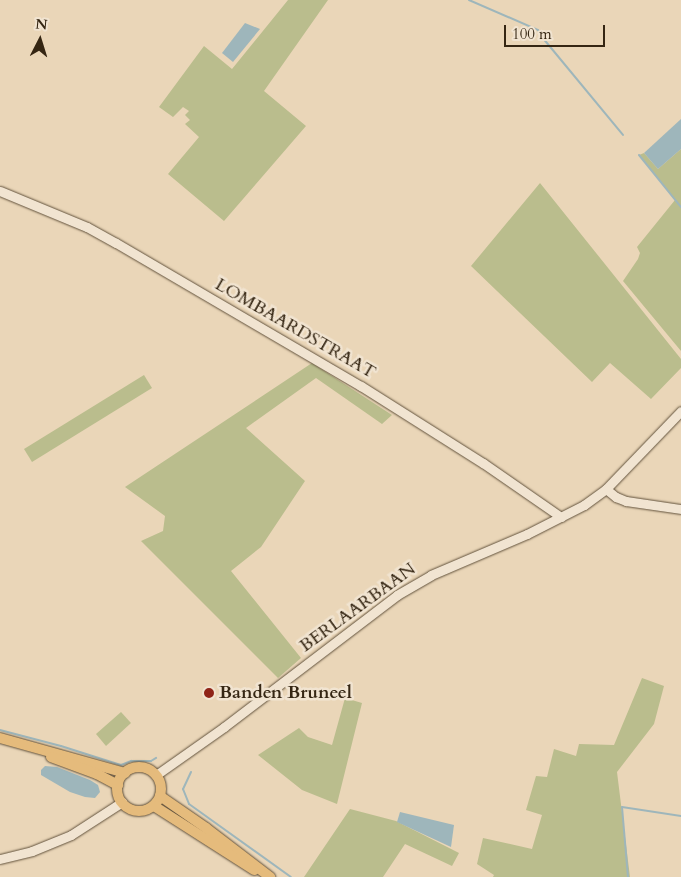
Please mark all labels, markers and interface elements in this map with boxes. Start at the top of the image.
north arrow [15,15,65,65]
text: N [34,15,48,35]
scale bar [506,15,607,47]
text: 100 m [512,24,552,44]
street label: LOMBAARDSTRAAT [211,274,379,384]
street label: BERLAARBAAN [296,559,420,657]
place label: Banden Bruneel [219,682,352,704]
marker: Banden Bruneel [203,687,215,699]

